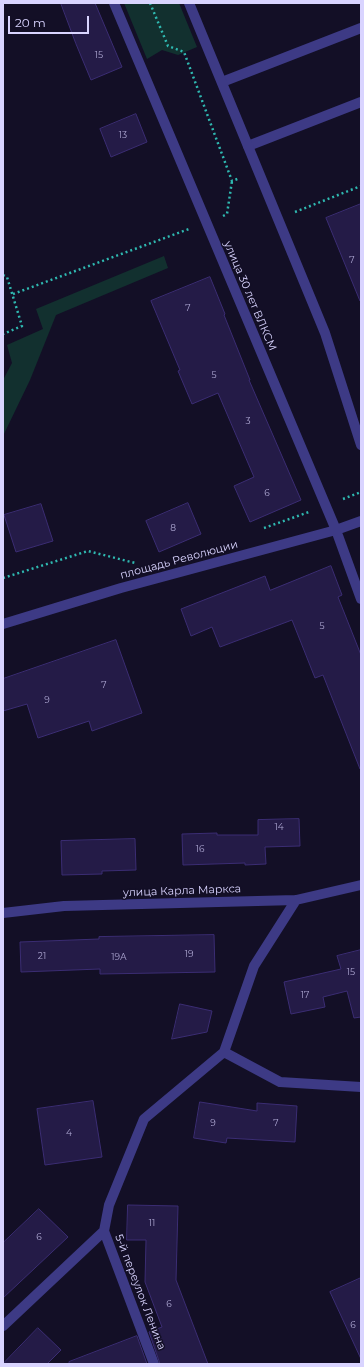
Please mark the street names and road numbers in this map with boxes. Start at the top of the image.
street label: улица 30 лет ВЛКСМ [221,239,279,353]
street label: площадь Революции [119,538,239,582]
street label: улица Карла Маркса [123,882,241,900]
street label: 5-й переулок Ленина [112,1232,168,1352]

